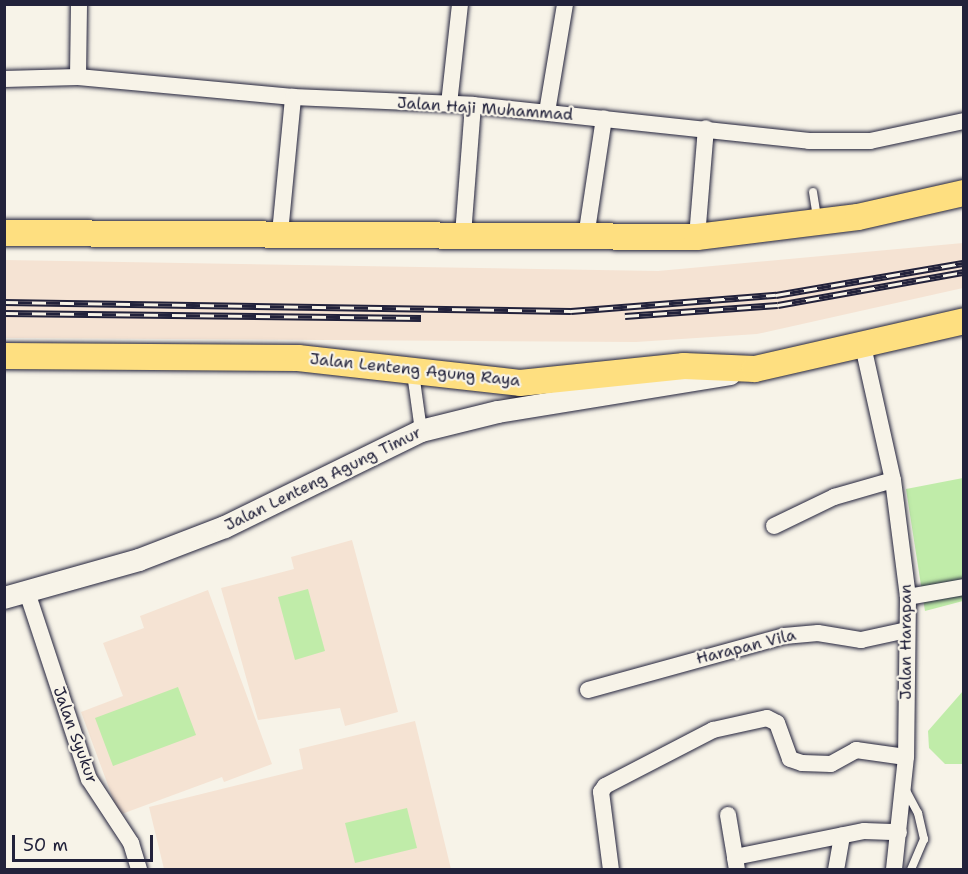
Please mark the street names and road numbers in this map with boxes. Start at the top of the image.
street label: Jalan Haji Muhammad [396,93,574,125]
street label: Jalan Lenteng Agung Raya [309,349,521,391]
street label: Jalan Lenteng Agung Timur [222,423,424,535]
street label: Jalan Harapan [896,584,916,700]
street label: Harapan Vila [694,625,798,669]
street label: Jalan Syukur [49,684,101,786]

